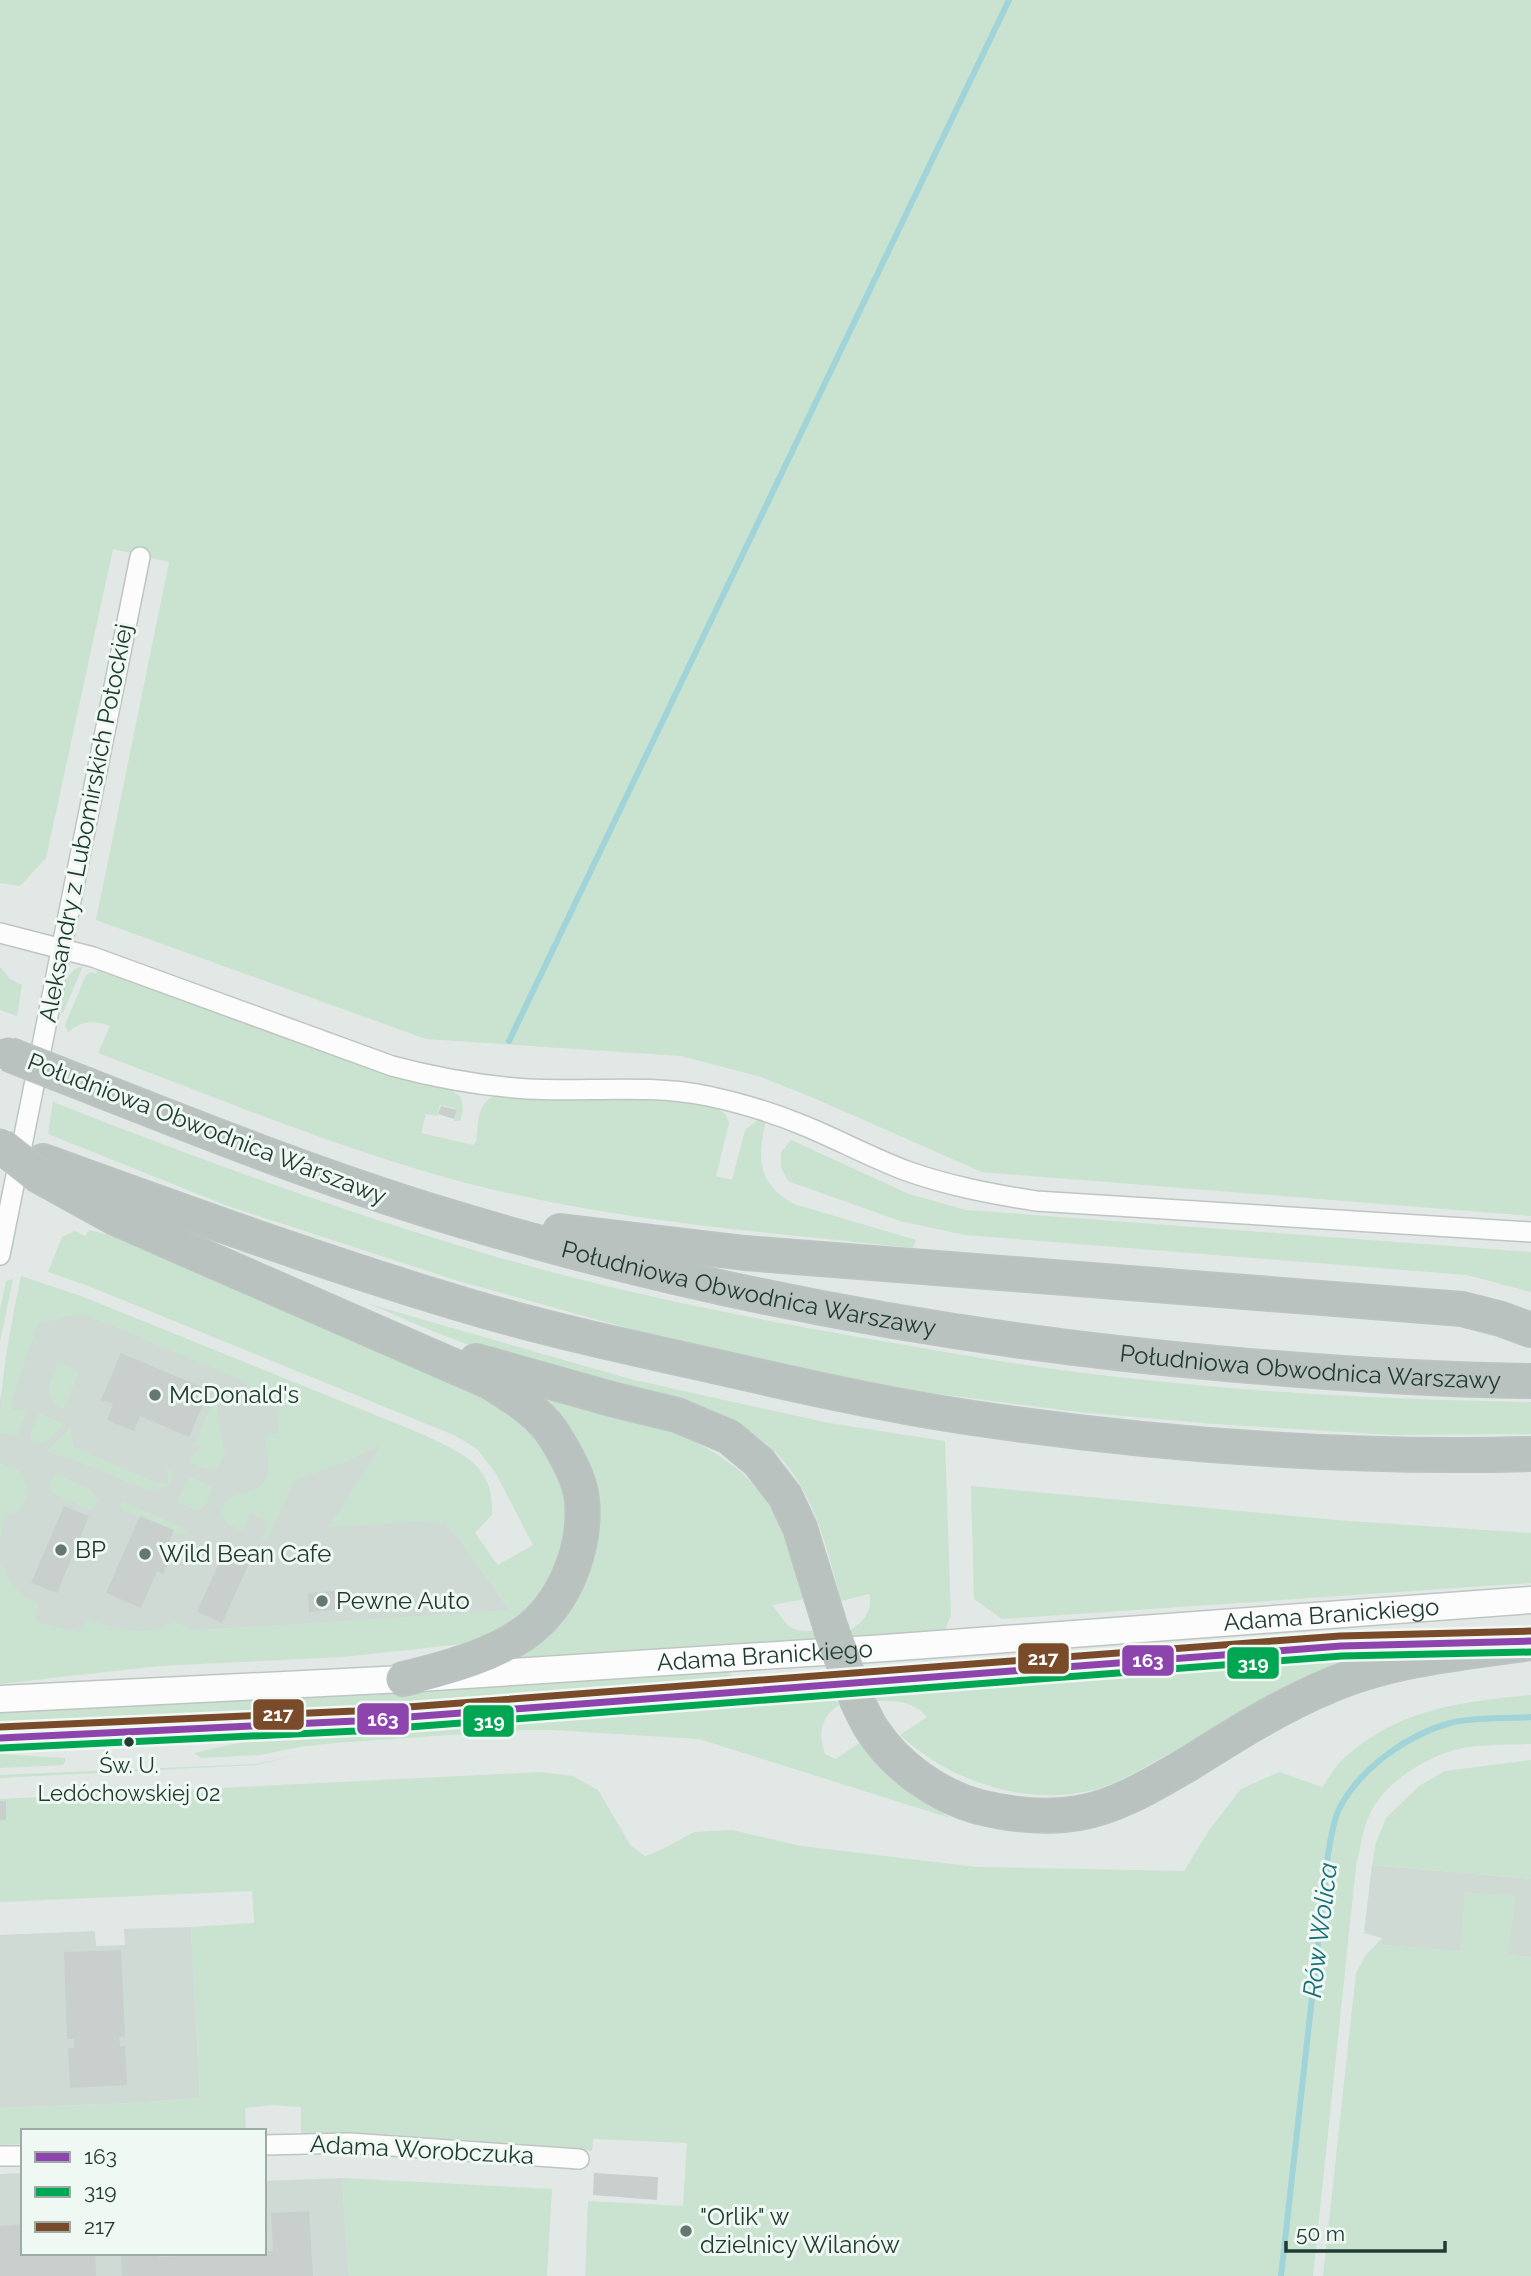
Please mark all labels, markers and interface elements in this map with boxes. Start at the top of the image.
street label: Aleksandry z Lubomirskich Potockiej [33,621,138,1025]
street label: Południowa Obwodnica Warszawy [24,1047,391,1211]
street label: Południowa Obwodnica Warszawy [558,1234,938,1342]
street label: Południowa Obwodnica Warszawy [1118,1338,1501,1395]
place label: McDonald's [169,1380,299,1409]
marker: McDonald's [147,1387,163,1403]
place label: BP [75,1535,106,1564]
place label: Wild Bean Cafe [159,1539,331,1568]
marker: BP [53,1542,69,1558]
marker: Wild Bean Cafe [137,1546,153,1562]
place label: Pewne Auto [336,1586,470,1615]
street label: Adama Branickiego [1222,1592,1440,1637]
marker: Pewne Auto [314,1593,330,1609]
street label: Adama Branickiego [656,1634,874,1677]
line badge: 217 [1017,1642,1070,1675]
line badge: 163 [1121,1644,1175,1677]
line badge: 319 [1226,1646,1280,1680]
text: 217 [1028,1647,1059,1669]
text: 163 [1132,1649,1164,1671]
text: 319 [1237,1652,1269,1674]
line badge: 217 [252,1698,305,1731]
line badge: 163 [356,1702,410,1736]
text: 217 [263,1703,294,1725]
line badge: 319 [462,1704,515,1738]
text: 163 [367,1708,399,1730]
text: 319 [473,1710,505,1732]
marker: Św. U. Ledóchowskiej 02 [122,1735,136,1749]
place label: Św. U. Ledóchowskiej 02 [38,1751,220,1806]
water label: Rów Wolica [1297,1861,1343,1999]
legend [21,2129,266,2255]
street label: Adama Worobczuka [309,2129,535,2170]
text: 163 [84,2144,117,2169]
text: 319 [84,2179,117,2204]
place label: "Orlik" w dzielnicy Wilanów [700,2202,900,2259]
scale bar [1286,2210,1445,2254]
text: 217 [84,2214,116,2239]
text: 50 m [1296,2221,1345,2246]
marker: "Orlik" w dzielnicy Wilanów [678,2223,694,2239]

